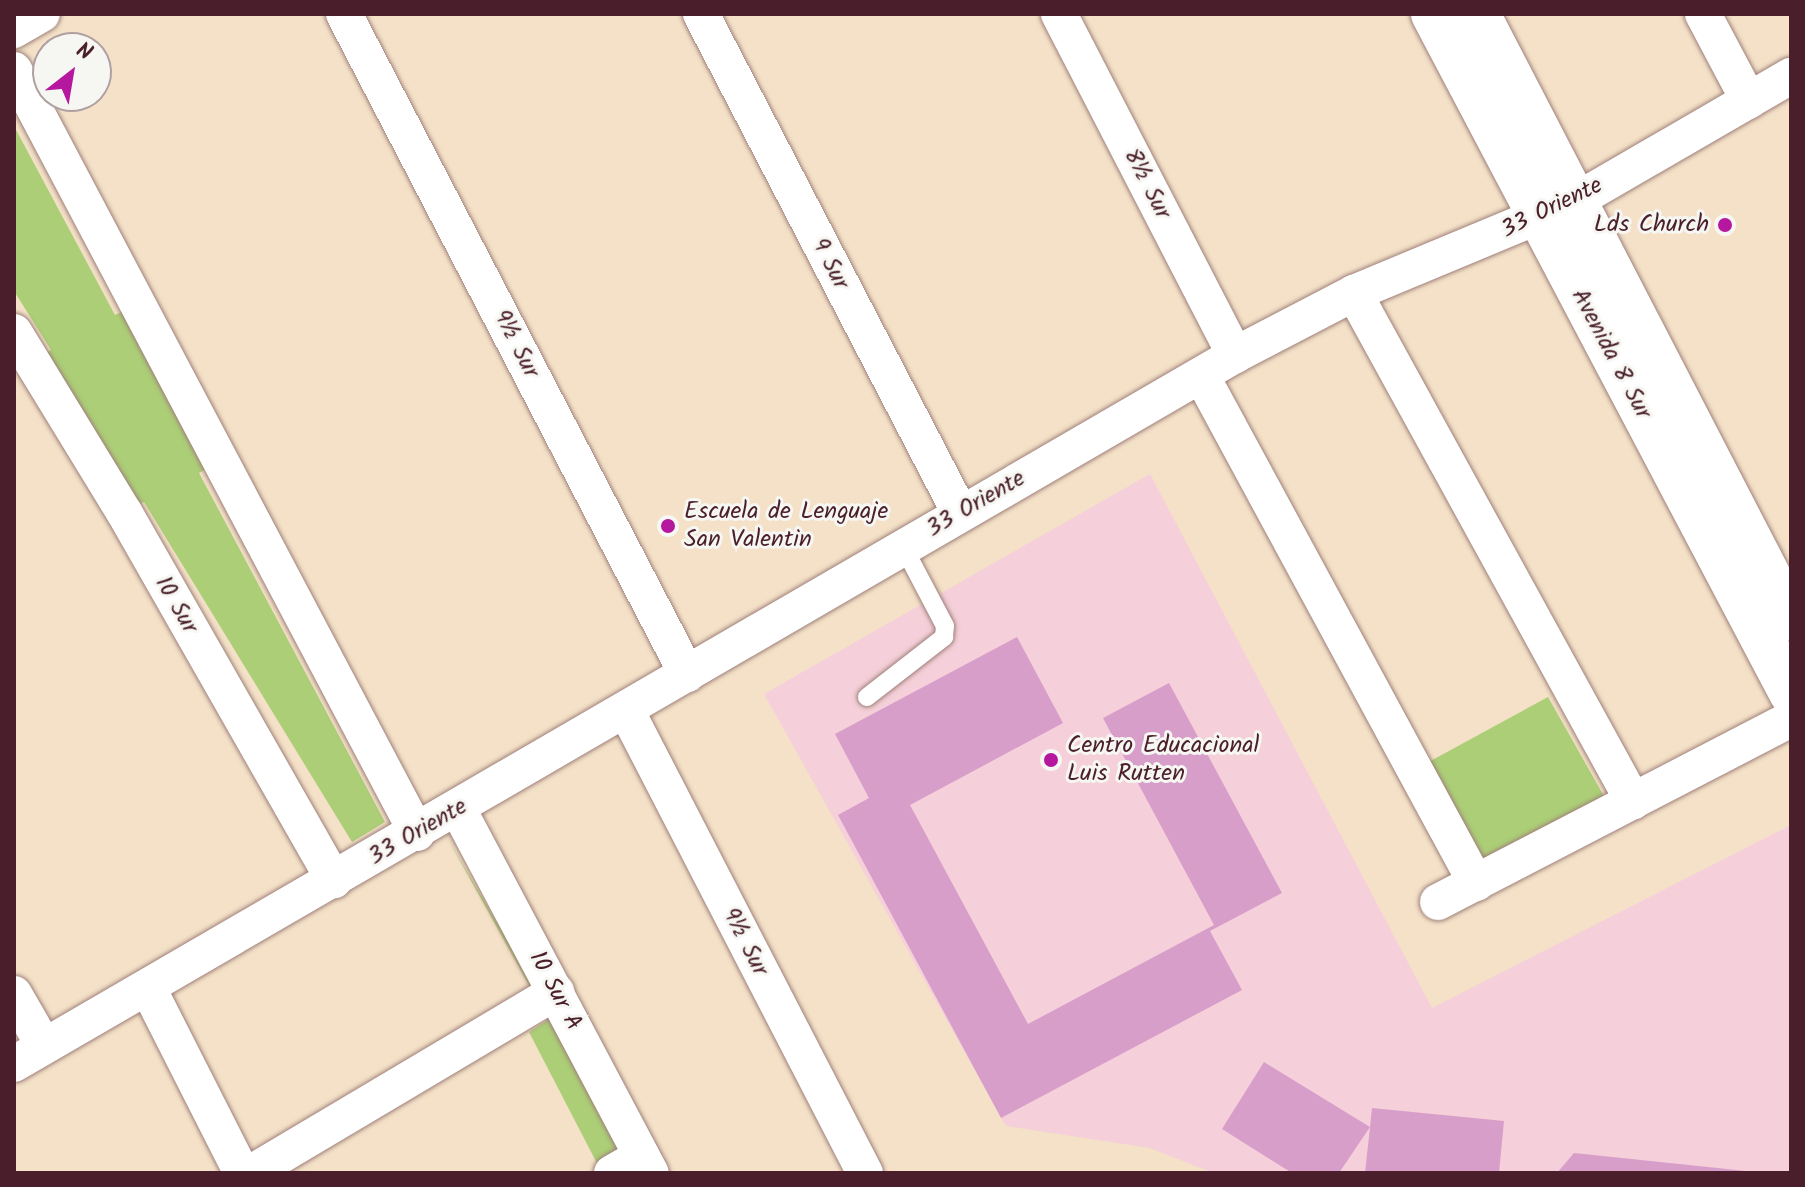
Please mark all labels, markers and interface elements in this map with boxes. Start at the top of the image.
north arrow [32,32,112,112]
text: N [69,34,99,71]
street label: 8½ Sur [1117,144,1177,224]
street label: 33 Oriente [1497,171,1607,245]
place label: Lds Church [1594,211,1709,239]
marker: Lds Church [1716,216,1734,234]
street label: 9 Sur [805,234,855,294]
street label: Avenida 8 Sur [1565,284,1657,424]
street label: 9½ Sur [487,305,545,383]
street label: 33 Oriente [922,464,1030,544]
place label: Escuela de Lenguaje San Valentin [684,498,888,554]
marker: Escuela de Lenguaje San Valentin [659,517,677,535]
street label: 10 Sur [148,571,204,639]
place label: Centro Educacional Luis Rutten [1067,732,1259,788]
marker: Centro Educacional Luis Rutten [1042,751,1060,769]
street label: 33 Oriente [364,792,472,872]
street label: 9½ Sur [716,903,774,981]
street label: 10 Sur A [522,946,588,1036]

